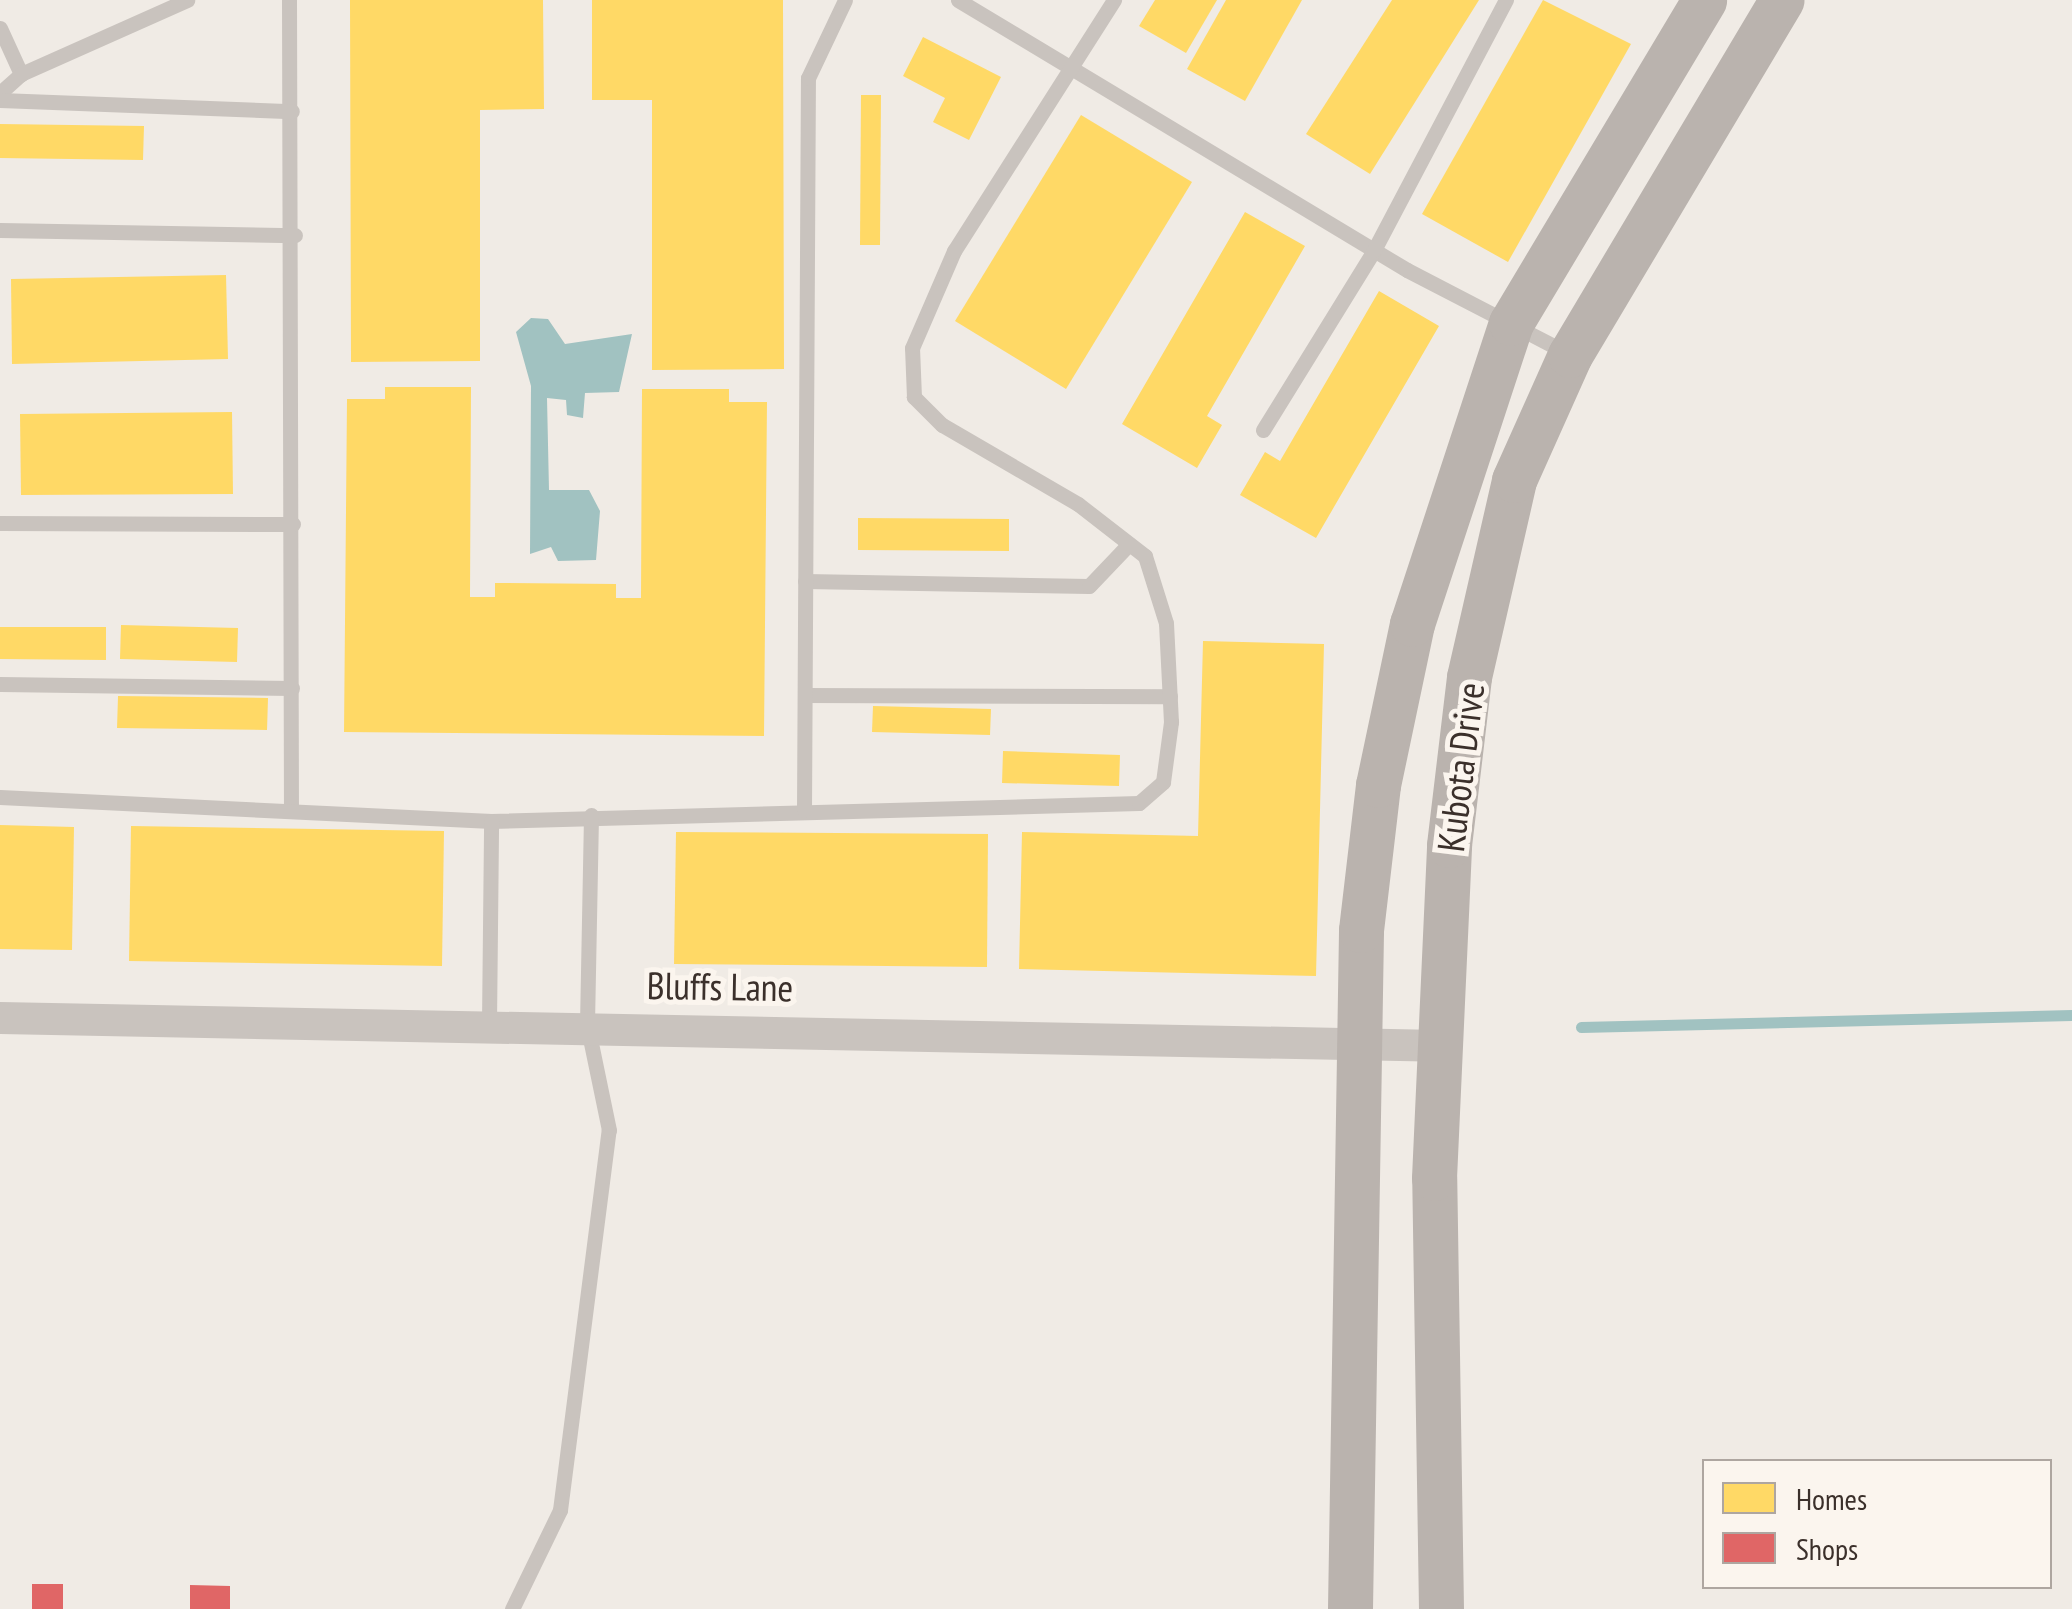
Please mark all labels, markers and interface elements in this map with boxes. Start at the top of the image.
street label: Kubota Drive [1427,680,1493,854]
street label: Bluffs Lane [646,962,794,1010]
legend [1702,1459,2052,1589]
text: Homes [1796,1479,1867,1518]
text: Shops [1796,1529,1858,1568]

